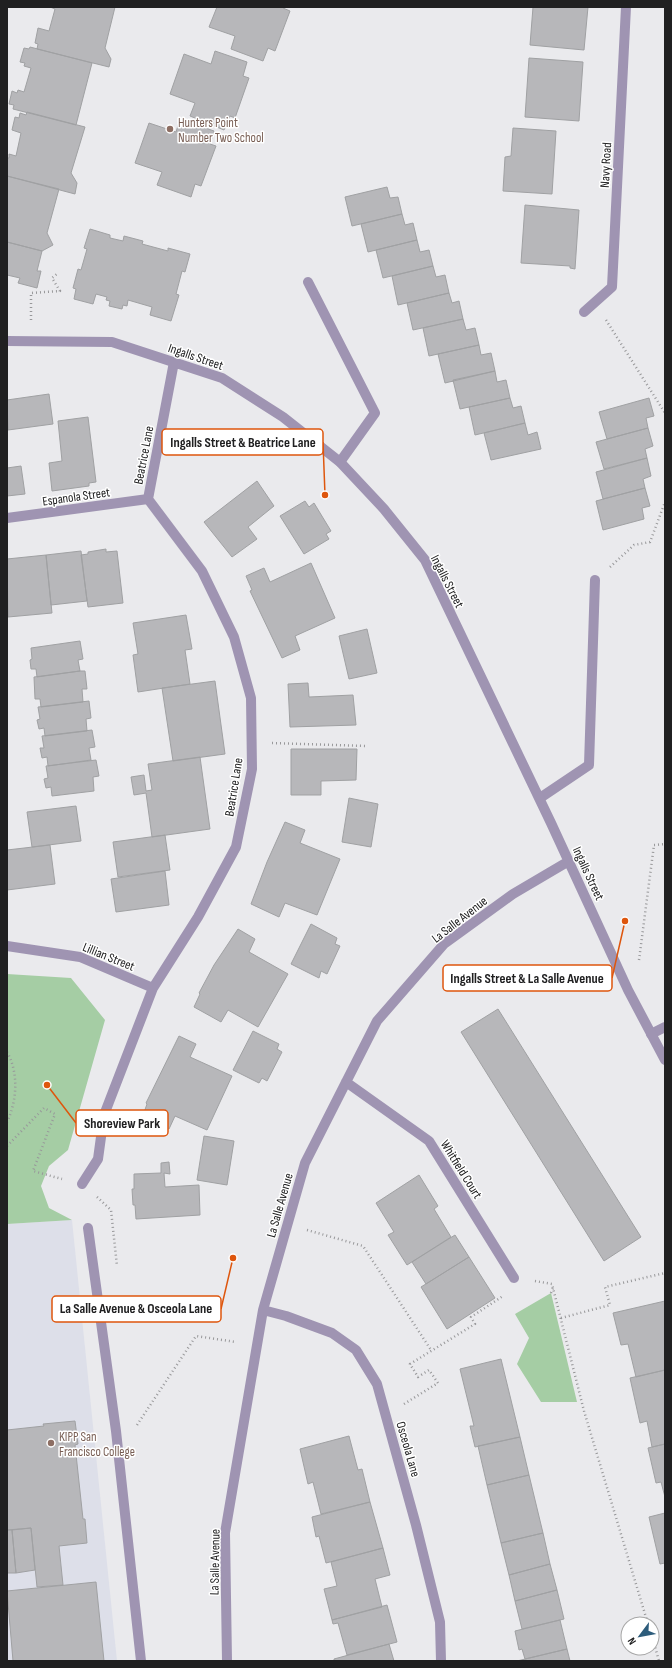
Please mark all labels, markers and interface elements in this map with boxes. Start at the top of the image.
place label: Hunters Point Number Two School [178,115,264,146]
marker: Hunters Point Number Two School [165,124,175,134]
street label: Navy Road [597,142,615,188]
street label: Ingalls Street [166,340,225,374]
street label: Beatrice Lane [130,425,157,486]
callout: Ingalls Street & Beatrice Lane [162,429,323,455]
text: Ingalls Street & Beatrice Lane [170,434,316,451]
street label: Espanola Street [41,484,111,510]
street label: Ingalls Street [427,552,467,611]
street label: Beatrice Lane [221,757,247,818]
street label: Ingalls Street [569,844,607,903]
street label: La Salle Avenue [429,893,491,947]
street label: Lillian Street [80,939,137,975]
callout: Ingalls Street & La Salle Avenue [443,965,612,991]
text: Ingalls Street & La Salle Avenue [450,970,604,987]
callout: Shoreview Park [76,1110,168,1136]
text: Shoreview Park [84,1115,160,1132]
street label: Whitfield Court [437,1137,485,1202]
street label: La Salle Avenue [263,1171,297,1239]
callout: La Salle Avenue & Osceola Lane [52,1296,221,1322]
text: La Salle Avenue & Osceola Lane [60,1300,212,1317]
street label: Osceola Lane [392,1420,424,1479]
place label: KIPP San Francisco College [59,1429,135,1460]
marker: KIPP San Francisco College [46,1438,56,1448]
street label: La Salle Avenue [206,1529,224,1595]
north arrow [620,1616,660,1656]
text: N [625,1635,639,1647]

